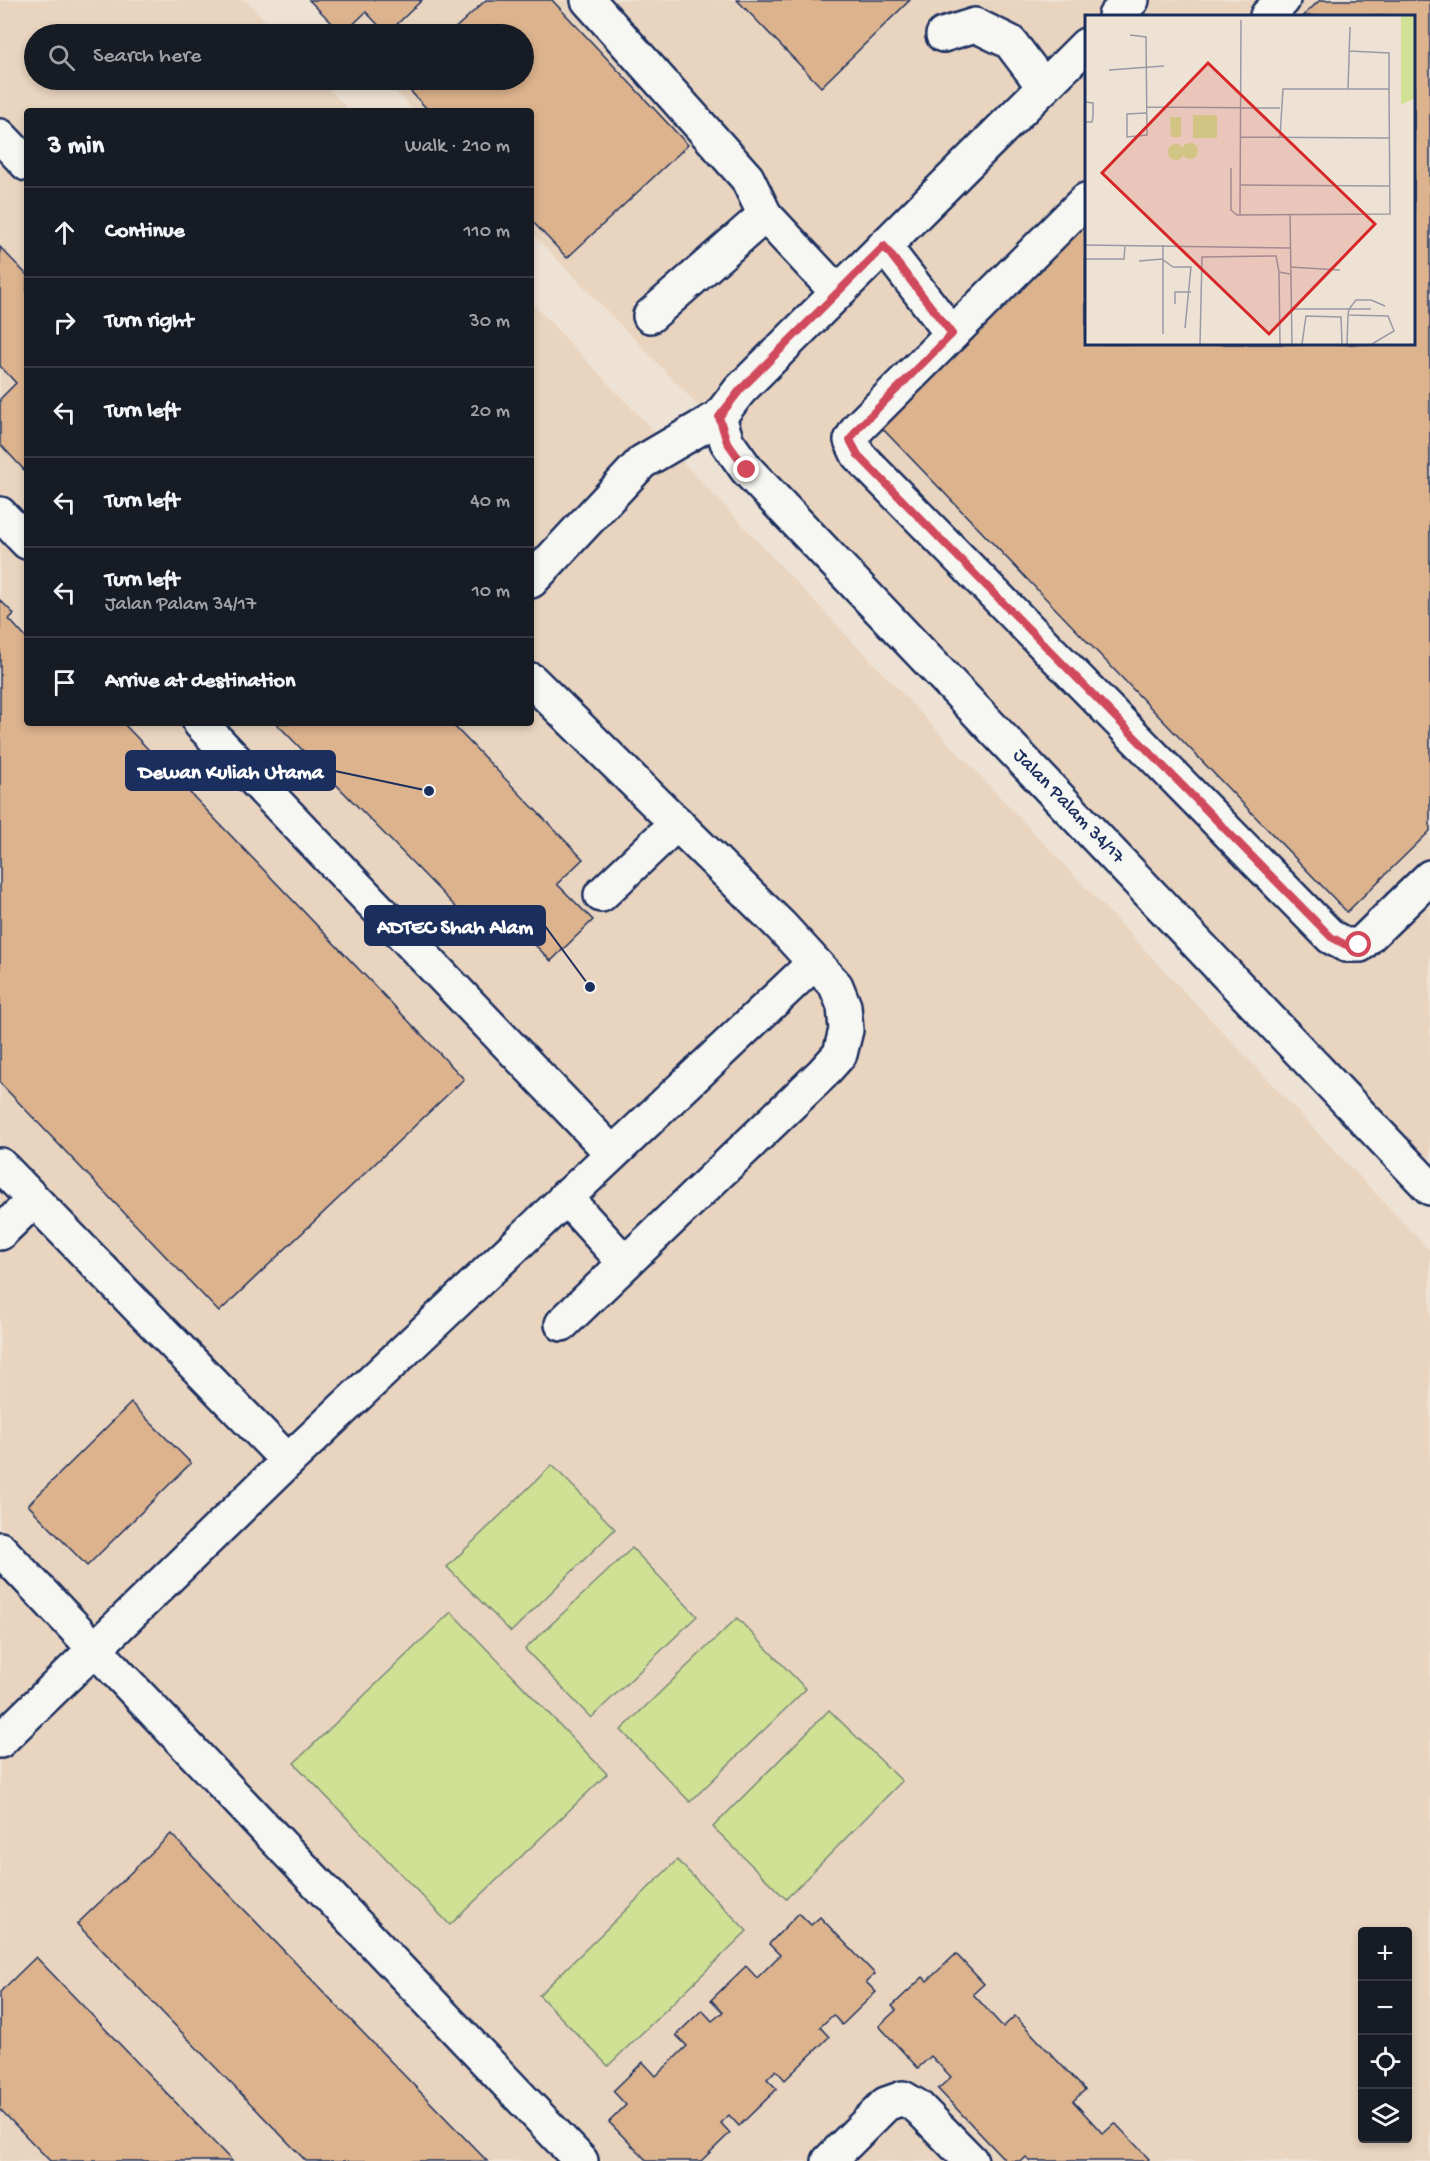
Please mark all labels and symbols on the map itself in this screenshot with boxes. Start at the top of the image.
inset map [1085,15,1415,345]
route end [733,456,759,482]
street label: Jalan Palam 34/17 [1007,745,1129,870]
callout: Dewan Kuliah Utama [126,751,335,790]
text: Dewan Kuliah Utama [137,762,325,787]
callout: ADTEC Shah Alam [365,906,545,945]
text: ADTEC Shah Alam [376,917,533,942]
route start [1345,931,1371,957]

